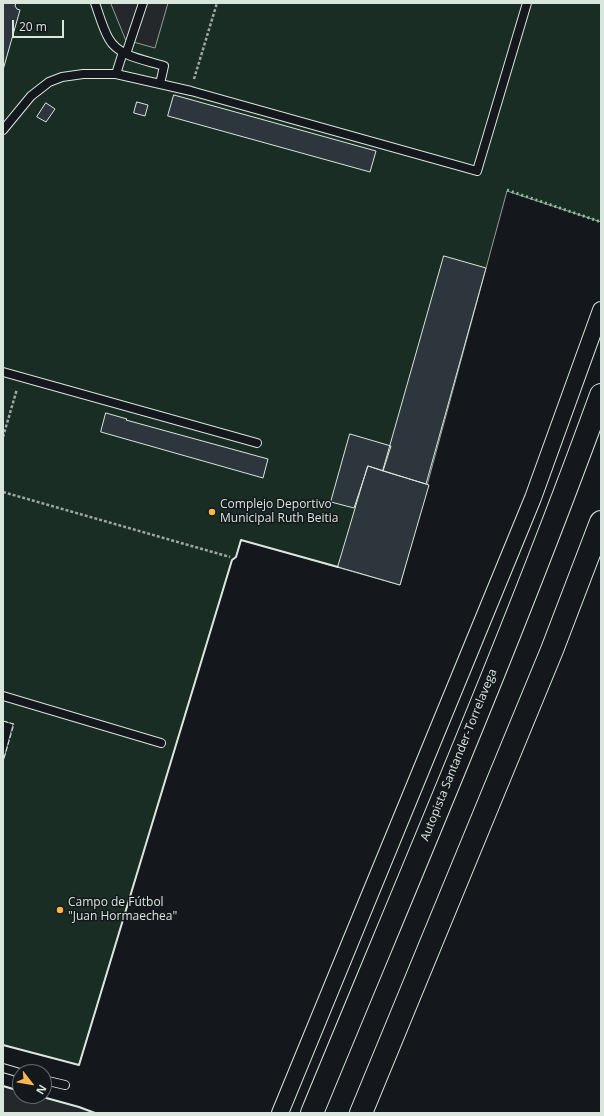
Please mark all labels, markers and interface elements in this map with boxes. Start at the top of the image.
scale bar [14,12,66,38]
text: 20 m [19,18,47,35]
place label: Complejo Deportivo Municipal Ruth Beitia [220,498,338,526]
marker: Complejo Deportivo Municipal Ruth Beitia [207,507,217,517]
street label: Autopista Santander-Torrelavega [418,667,500,843]
place label: Campo de Fútbol "Juan Hormaechea" [68,896,177,924]
marker: Campo de Fútbol "Juan Hormaechea" [55,905,65,915]
north arrow [12,1064,52,1104]
text: N [33,1082,51,1098]

